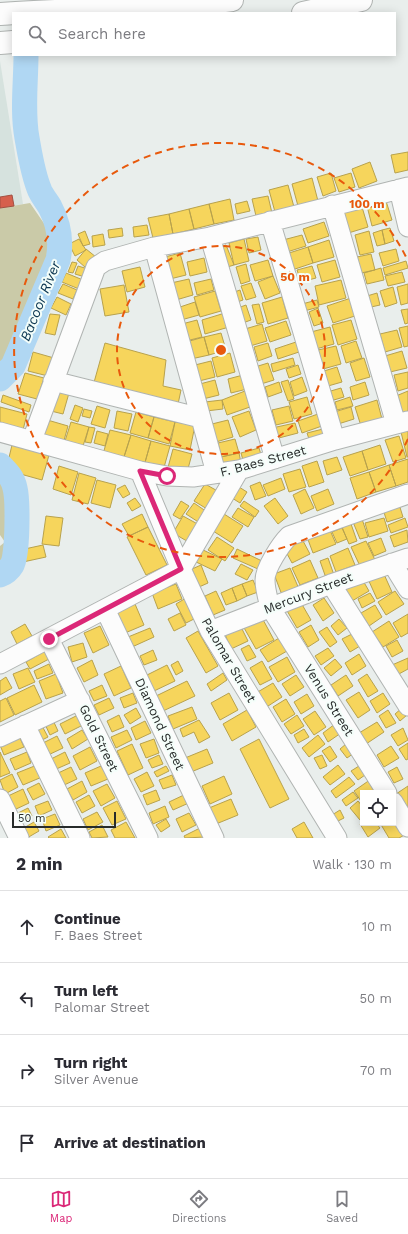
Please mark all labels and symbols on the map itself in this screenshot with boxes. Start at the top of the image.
text: 100 m [349,197,385,211]
water label: Bacoor River [17,258,63,343]
text: 50 m [280,270,310,284]
centre of rings [214,343,228,357]
street label: F. Baes Street [218,442,308,480]
route start [158,467,176,485]
street label: Mercury Street [261,569,355,617]
street label: Palomar Street [199,615,260,706]
route end [40,630,58,648]
street label: Venus Street [301,661,357,739]
street label: Diamond Street [132,675,188,773]
street label: Gold Street [76,702,122,775]
scale bar [12,810,116,829]

